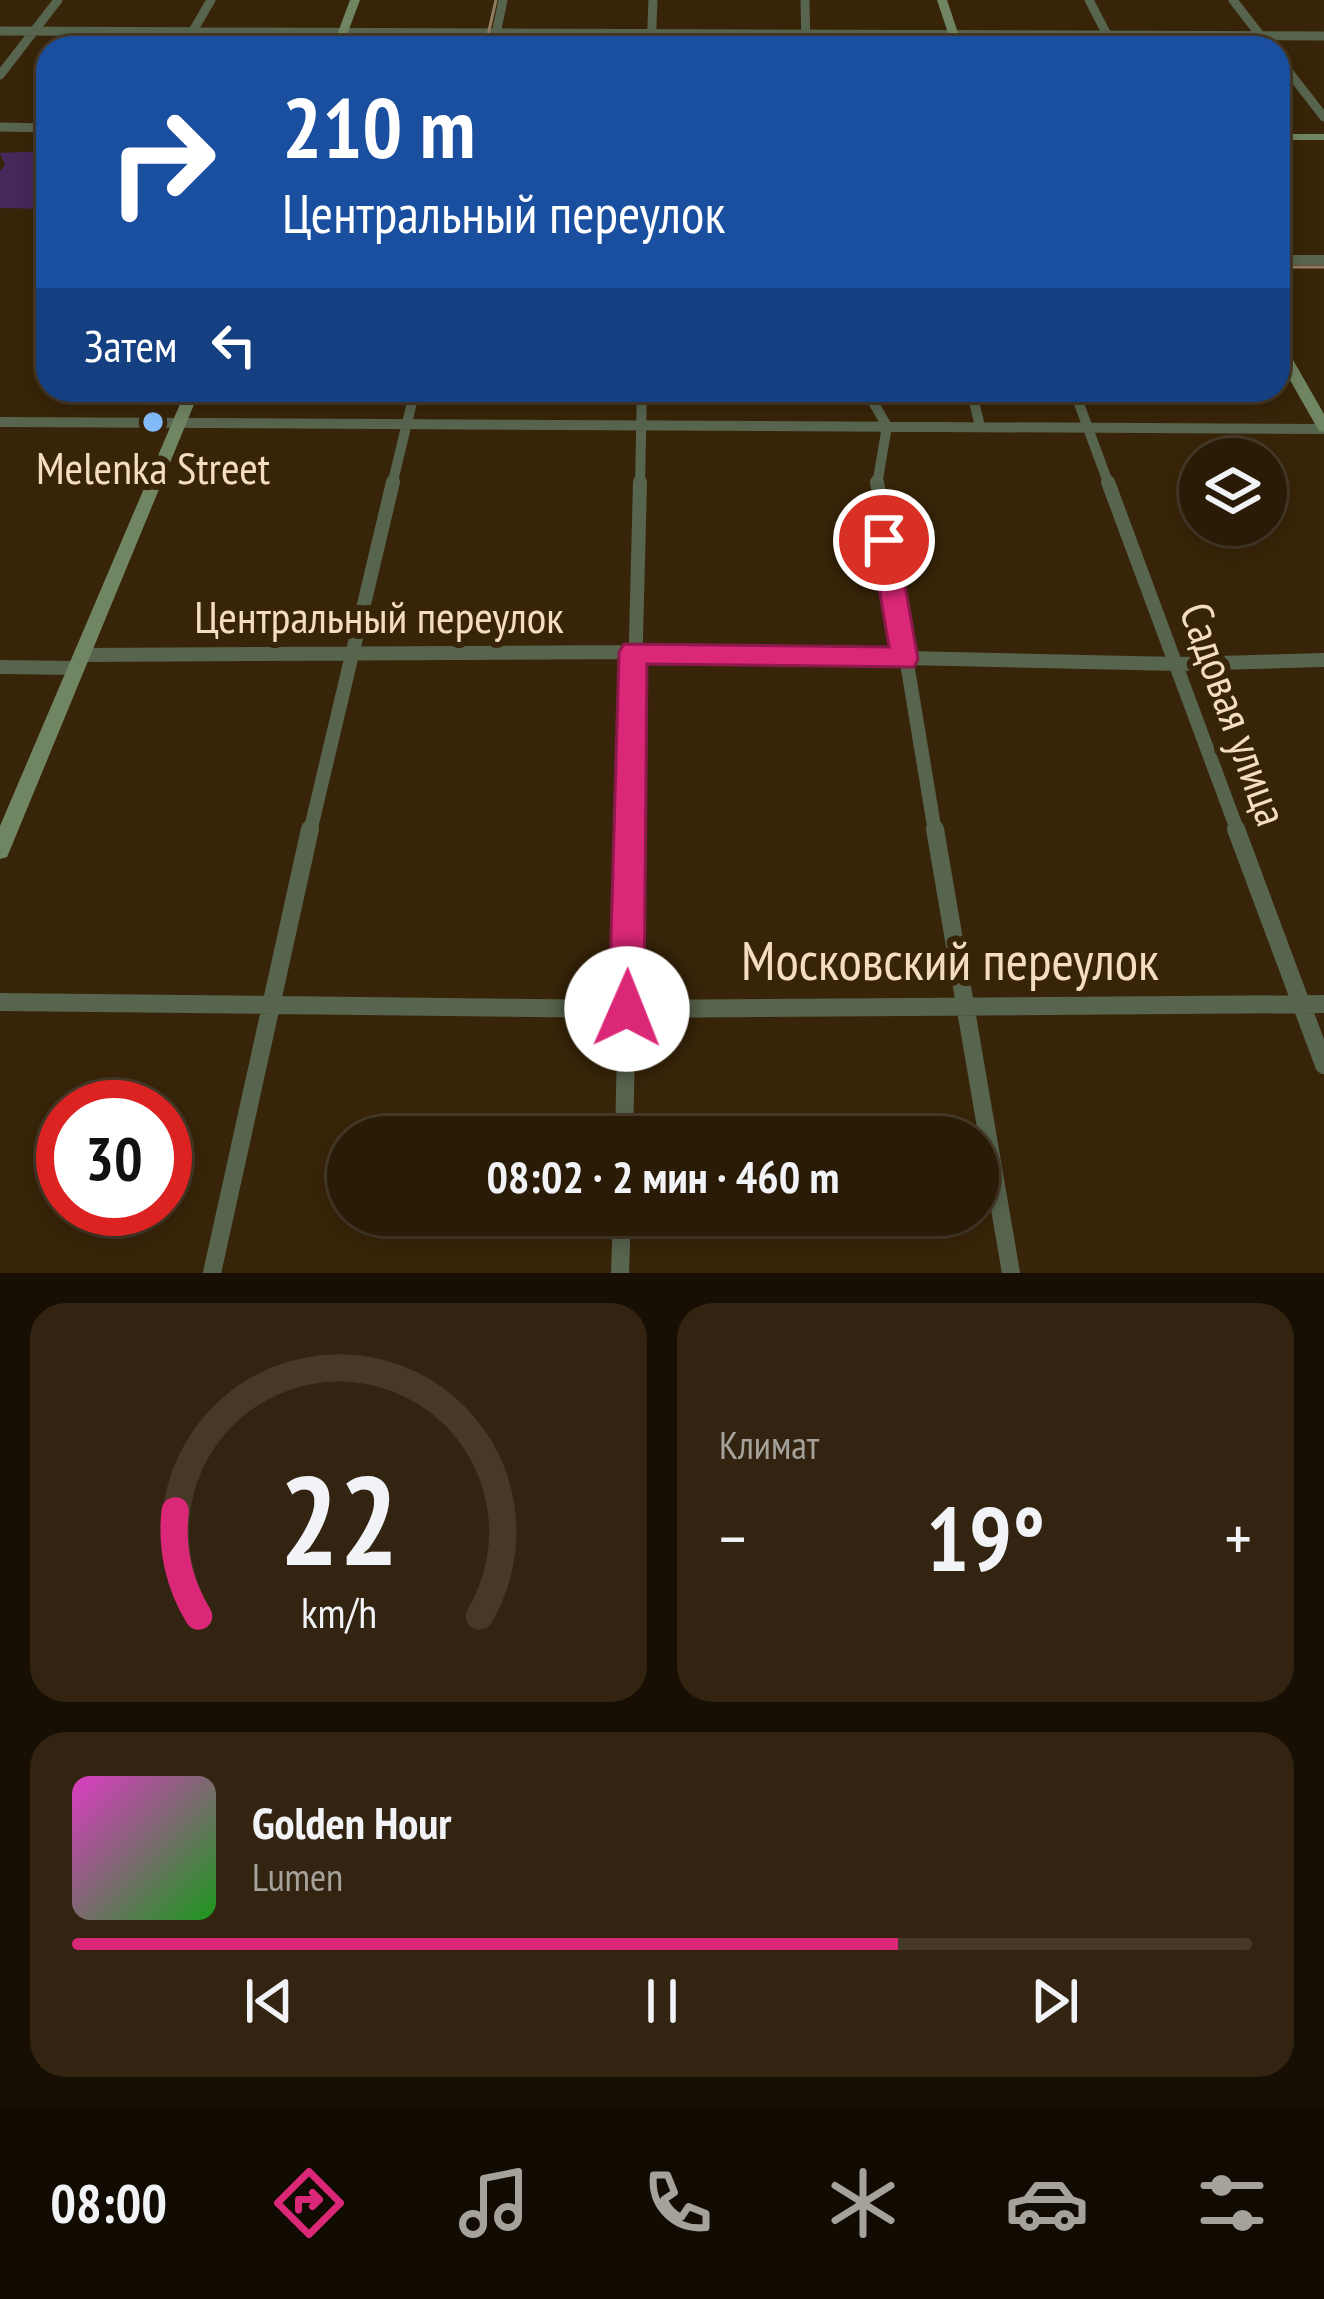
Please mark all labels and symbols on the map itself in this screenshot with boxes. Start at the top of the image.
marker: Melenka Street [140,409,166,435]
place label: Melenka Street [36,438,271,496]
pin [833,489,935,591]
street label: Центральный переулок [194,587,564,645]
street label: Садовая улица [1168,594,1302,833]
street label: Московский переулок [741,925,1159,995]
position arrow [564,946,690,1072]
speed limit sign: 30 [36,1080,192,1236]

